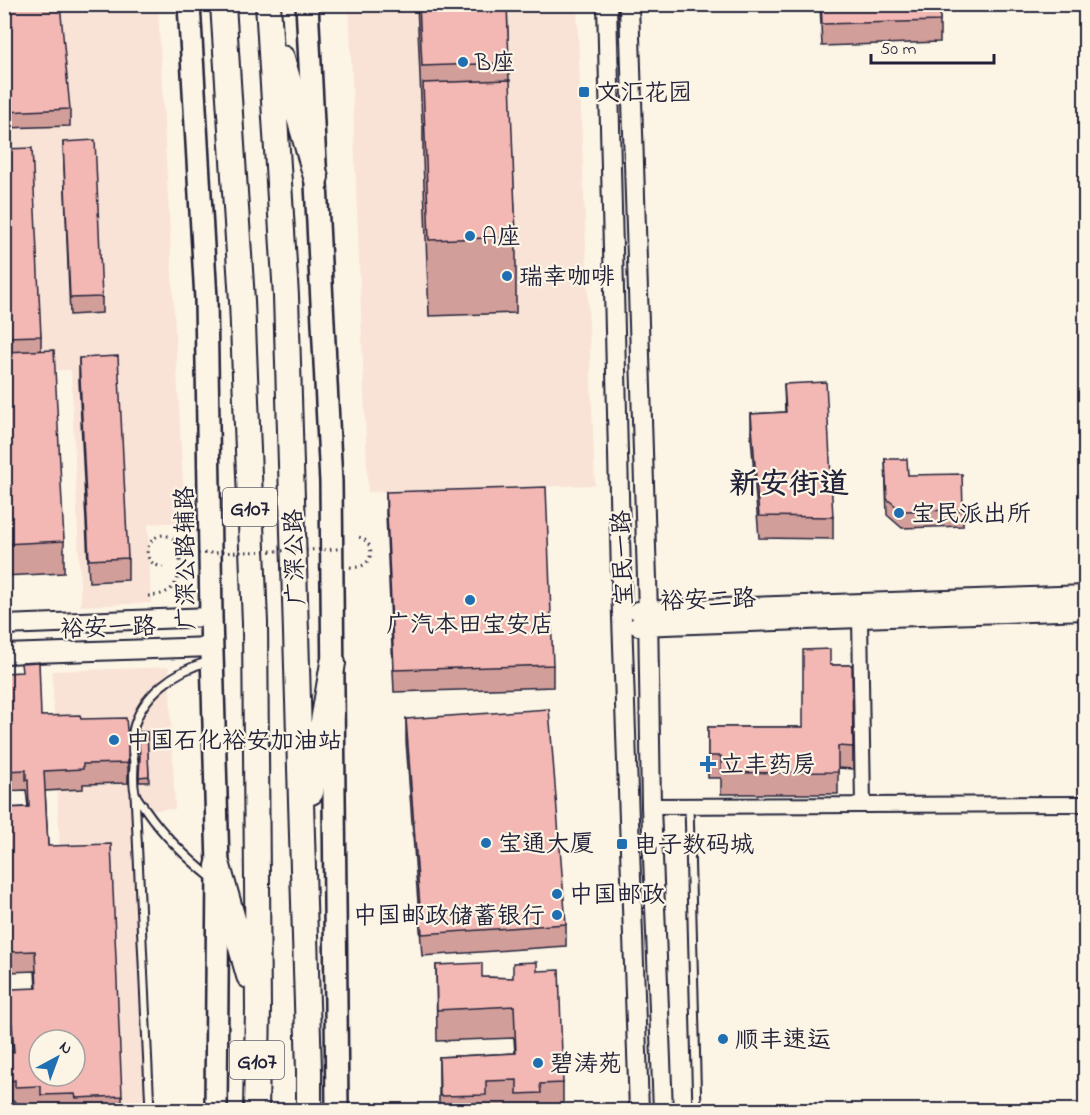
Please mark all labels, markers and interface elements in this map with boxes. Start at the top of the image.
scale bar [871,27,994,65]
text: 50 m [880,37,917,63]
place label: B座 [474,47,515,82]
marker: B座 [456,55,470,69]
place label: 文汇花园 [596,77,692,112]
marker: 文汇花园 [577,85,591,99]
place label: A座 [482,221,521,256]
marker: A座 [463,229,477,243]
place label: 瑞幸咖啡 [519,261,615,296]
marker: 瑞幸咖啡 [500,269,514,283]
district label: 新安街道 [729,464,849,508]
street label: 广深公路辅路 [169,486,206,630]
road number: G107 [223,488,277,526]
place label: 宝民派出所 [911,498,1031,533]
marker: 宝民派出所 [892,506,906,520]
street label: 广深公路 [277,508,316,605]
street label: 宝民一路 [605,509,644,606]
street label: 裕安二路 [660,582,757,621]
marker: 广汽本田宝安店 [463,593,477,607]
place label: 广汽本田宝安店 [386,609,554,644]
street label: 裕安一路 [60,610,157,649]
place label: 中国石化裕安加油站 [126,725,342,760]
marker: 中国石化裕安加油站 [107,733,121,747]
place label: 立丰药房 [720,749,816,784]
marker: 立丰药房 [701,757,715,771]
place label: 宝通大厦 [498,828,594,863]
place label: 电子数码城 [634,829,754,864]
marker: 宝通大厦 [479,836,493,850]
marker: 电子数码城 [615,837,629,851]
place label: 中国邮政 [569,879,665,914]
marker: 中国邮政 [550,887,564,901]
place label: 中国邮政储蓄银行 [353,900,545,935]
marker: 中国邮政储蓄银行 [550,908,564,922]
place label: 顺丰速运 [735,1024,831,1059]
north arrow [27,1028,87,1088]
marker: 顺丰速运 [716,1032,730,1046]
text: N [54,1036,78,1061]
road number: G107 [230,1041,284,1079]
place label: 碧涛苑 [550,1048,622,1083]
marker: 碧涛苑 [531,1056,545,1070]

